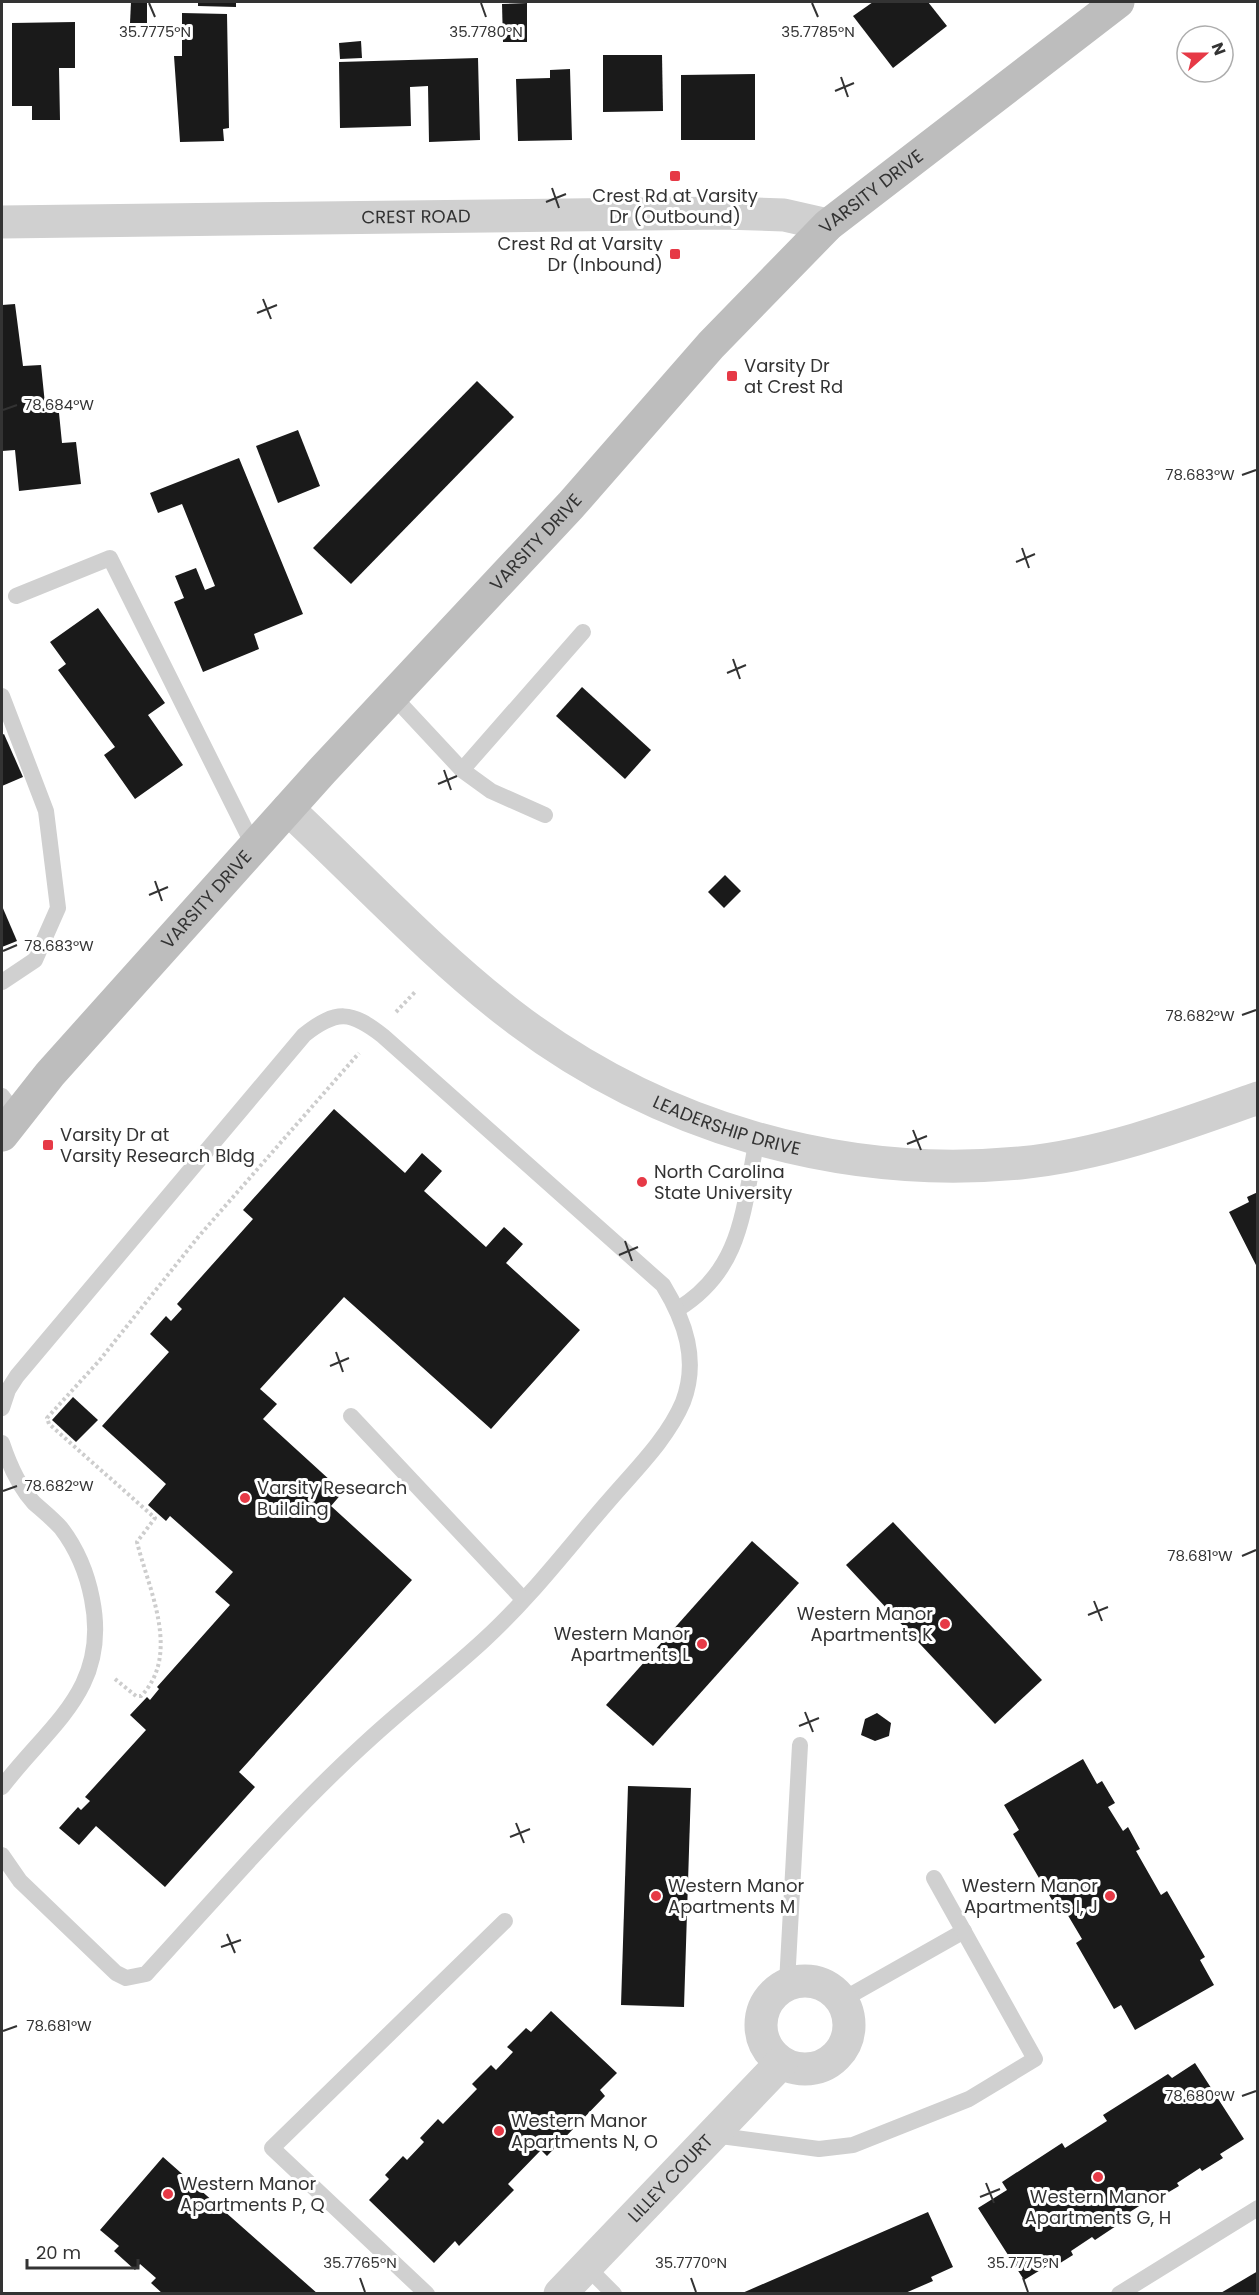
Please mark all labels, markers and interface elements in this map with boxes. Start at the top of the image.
text: 35.7775°N [119,21,191,42]
text: 35.7780°N [449,21,523,42]
text: 35.7785°N [781,21,855,42]
north arrow [1175,24,1235,84]
text: N [1206,39,1231,59]
street label: VARSITY DRIVE [813,143,928,239]
marker: Crest Rd at Varsity Dr (Outbound) [668,169,682,183]
place label: Crest Rd at Varsity Dr (Outbound) [592,183,758,229]
street label: CREST ROAD [361,203,471,230]
place label: Crest Rd at Varsity Dr (Inbound) [497,231,663,277]
marker: Crest Rd at Varsity Dr (Inbound) [668,247,682,261]
place label: Varsity Dr at Crest Rd [744,353,843,399]
marker: Varsity Dr at Crest Rd [725,369,739,383]
text: 78.684°W [24,394,94,415]
text: 78.683°W [1165,464,1235,485]
street label: VARSITY DRIVE [484,488,587,596]
street label: VARSITY DRIVE [155,844,257,954]
text: 78.683°W [24,935,94,956]
text: 78.682°W [1165,1005,1235,1026]
street label: LEADERSHIP DRIVE [649,1089,803,1161]
place label: Varsity Dr at Varsity Research Bldg [60,1122,255,1168]
marker: Varsity Dr at Varsity Research Bldg [41,1138,55,1152]
place label: North Carolina State University [654,1159,792,1205]
marker: North Carolina State University [635,1175,649,1189]
text: 78.682°W [24,1475,94,1496]
place label: Varsity Research Building [257,1475,407,1521]
marker: Varsity Research Building [238,1491,252,1505]
text: 78.681°W [1167,1545,1233,1566]
place label: Western Manor Apartments K [797,1601,933,1647]
marker: Western Manor Apartments K [938,1617,952,1631]
place label: Western Manor Apartments L [554,1621,690,1667]
marker: Western Manor Apartments L [695,1637,709,1651]
place label: Western Manor Apartments M [668,1873,805,1919]
place label: Western Manor Apartments I, J [962,1873,1098,1919]
marker: Western Manor Apartments M [649,1889,663,1903]
marker: Western Manor Apartments I, J [1103,1889,1117,1903]
text: 78.681°W [26,2015,92,2036]
text: 78.680°W [1165,2085,1235,2106]
place label: Western Manor Apartments N, O [511,2108,658,2154]
marker: Western Manor Apartments N, O [492,2124,506,2138]
street label: LILLEY COURT [622,2128,719,2228]
marker: Western Manor Apartments G, H [1091,2170,1105,2184]
place label: Western Manor Apartments P, Q [180,2171,325,2217]
place label: Western Manor Apartments G, H [1025,2184,1171,2230]
marker: Western Manor Apartments P, Q [161,2187,175,2201]
scale bar [27,2232,138,2270]
text: 20 m [36,2240,81,2265]
text: 35.7765°N [323,2252,397,2273]
text: 35.7770°N [655,2252,727,2273]
text: 35.7775°N [987,2252,1059,2273]

